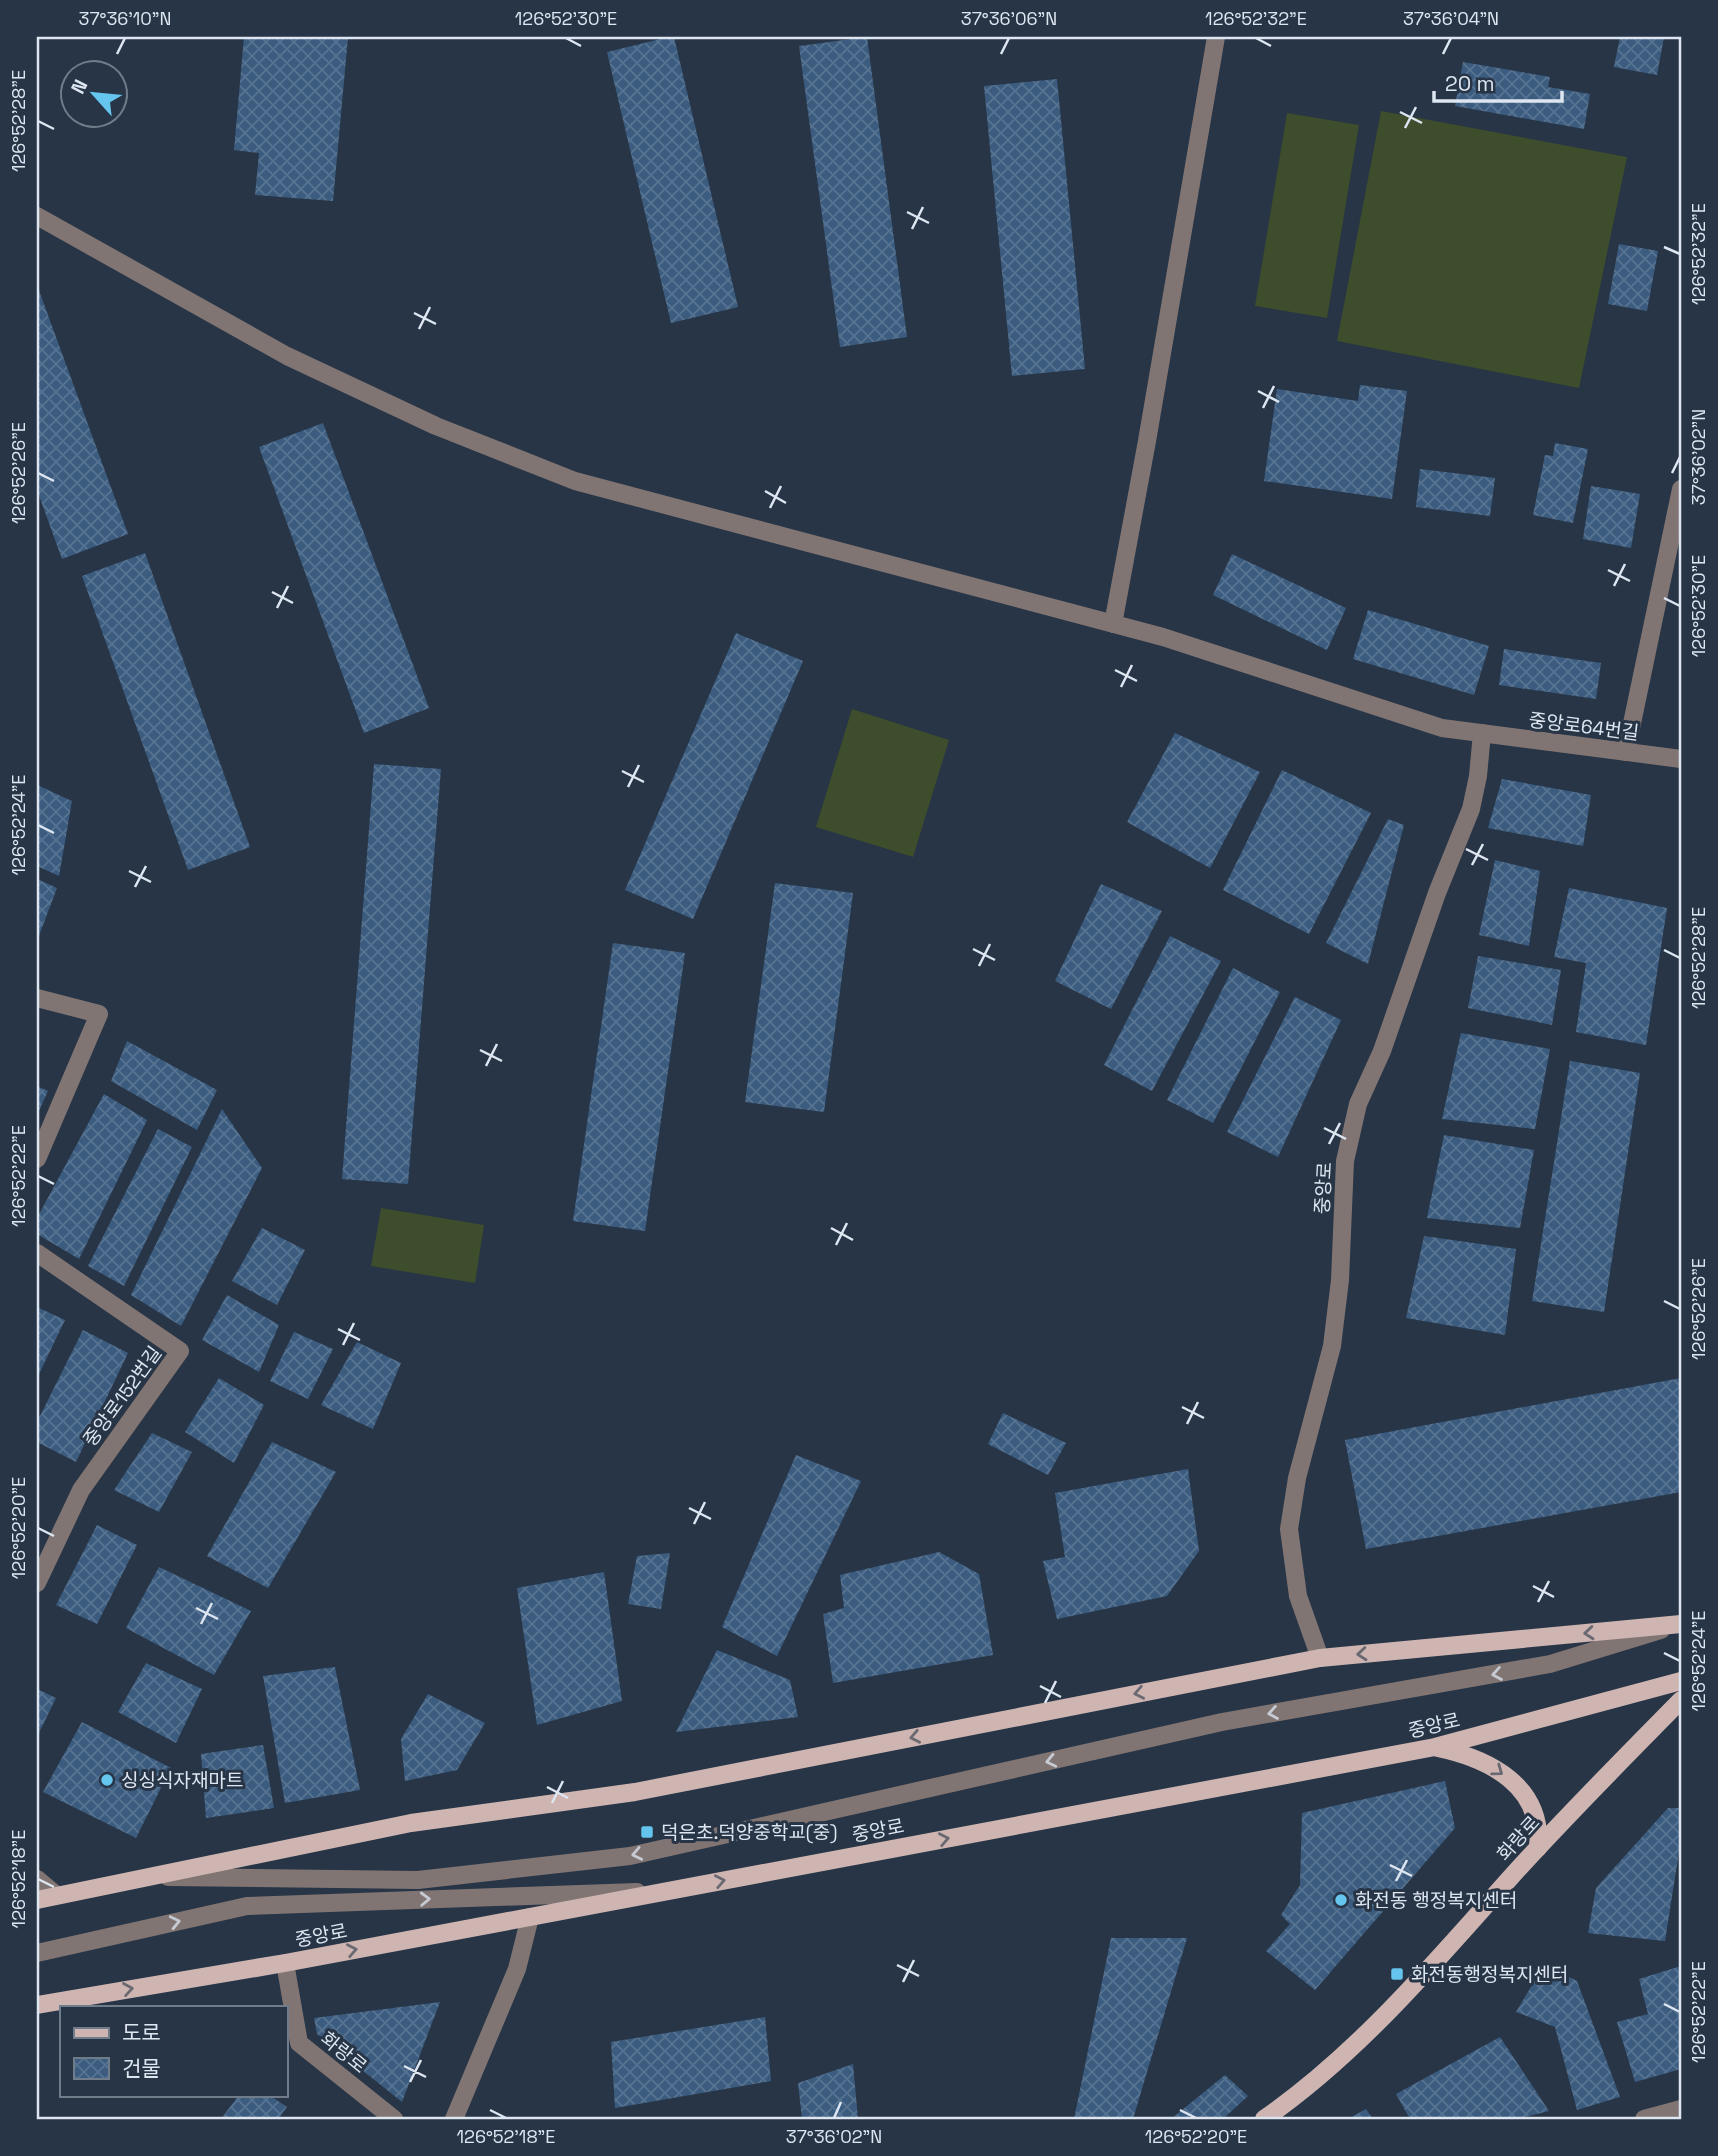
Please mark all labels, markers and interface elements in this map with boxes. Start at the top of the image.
text: 37°36'10"N [79,7,171,30]
text: 126°52'30"E [515,7,617,30]
text: 37°36'06"N [961,7,1057,30]
text: 126°52'32"E [1205,7,1307,30]
text: 37°36'04"N [1403,7,1499,30]
north arrow [60,60,130,130]
scale bar [1434,60,1562,104]
text: 126°52'28"E [7,70,30,172]
text: 20 m [1445,70,1495,97]
text: N [65,75,93,98]
text: 126°52'32"E [1687,203,1710,305]
text: 37°36'02"N [1687,409,1710,505]
text: 126°52'26"E [7,422,30,524]
text: 126°52'30"E [1687,555,1710,657]
street label: 중앙로64번길 [1527,707,1641,746]
text: 126°52'24"E [7,775,30,875]
text: 126°52'28"E [1687,907,1710,1009]
text: 126°52'22"E [7,1125,30,1227]
street label: 중앙로 [1310,1161,1337,1215]
text: 126°52'26"E [1687,1258,1710,1360]
street label: 중앙로152번길 [78,1341,167,1451]
text: 126°52'20"E [7,1477,30,1579]
text: 126°52'24"E [1687,1611,1710,1711]
one-way arrow [1583,1625,1594,1640]
one-way arrow [1357,1646,1368,1661]
one-way arrow [1491,1665,1503,1680]
one-way arrow [1133,1685,1145,1700]
one-way arrow [1267,1705,1279,1720]
street label: 중앙로 [1406,1707,1462,1744]
one-way arrow [909,1729,921,1744]
one-way arrow [1045,1753,1057,1767]
one-way arrow [1490,1762,1503,1775]
place label: 싱싱식자재마트 [121,1768,243,1793]
marker: 싱싱식자재마트 [99,1772,115,1788]
street label: 화랑로 [1492,1810,1545,1866]
street label: 중앙로 [850,1813,906,1848]
place label: 덕은초.덕양중학교(중) [661,1820,838,1845]
marker: 덕은초.덕양중학교(중) [639,1824,655,1840]
text: 126°52'18"E [7,1830,30,1928]
one-way arrow [938,1833,950,1848]
one-way arrow [631,1846,643,1861]
one-way arrow [714,1874,726,1889]
place label: 화전동 행정복지센터 [1355,1888,1517,1913]
one-way arrow [420,1892,431,1907]
marker: 화전동 행정복지센터 [1333,1892,1349,1908]
one-way arrow [169,1916,181,1931]
street label: 중앙로 [293,1918,349,1953]
one-way arrow [346,1943,358,1958]
text: 126°52'22"E [1687,1961,1710,2063]
place label: 화전동행정복지센터 [1411,1962,1568,1987]
marker: 화전동행정복지센터 [1389,1966,1405,1982]
one-way arrow [122,1982,134,1997]
legend [60,2006,287,2096]
text: 도로 [122,2019,161,2046]
street label: 화랑로 [315,2026,372,2079]
text: 건물 [122,2055,161,2082]
text: 126°52'18"E [457,2125,555,2148]
text: 37°36'02"N [786,2125,882,2148]
text: 126°52'20"E [1145,2125,1247,2148]

